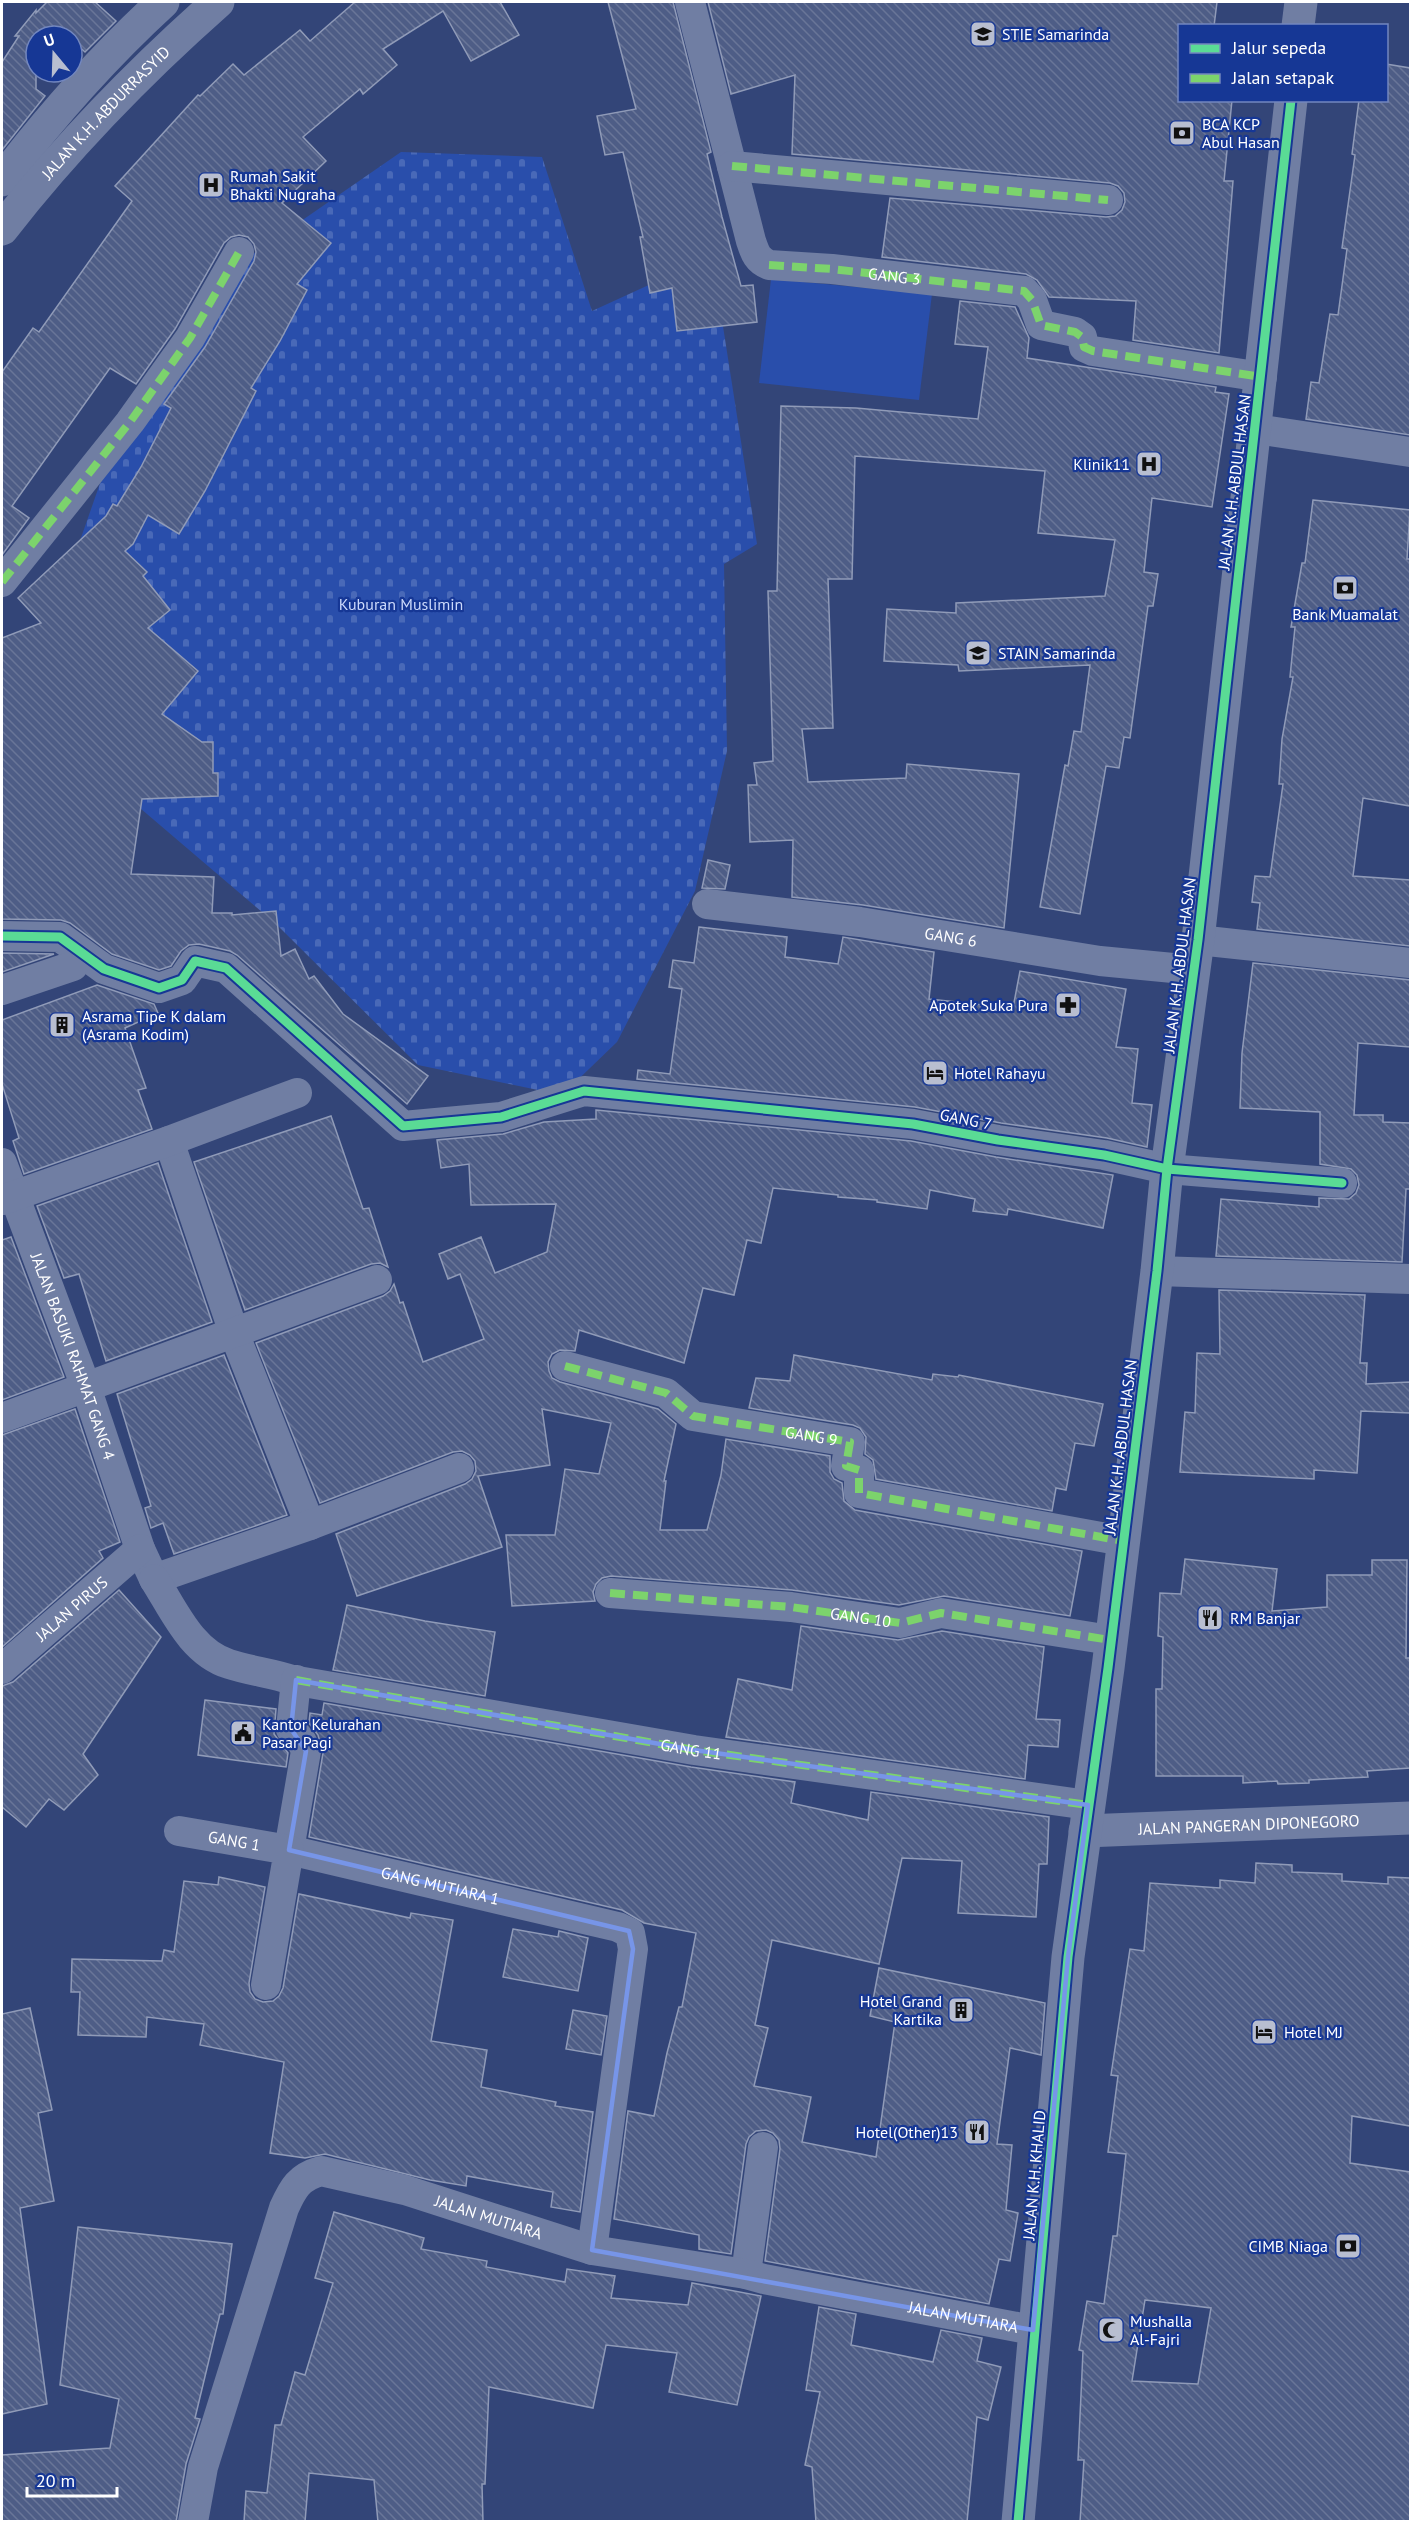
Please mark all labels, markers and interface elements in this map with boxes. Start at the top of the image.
school or university icon: STIE Samarinda [968,19,998,49]
north arrow [24,24,84,84]
place label: STIE Samarinda [1002,24,1109,44]
legend [1178,24,1388,102]
text: U [41,29,57,51]
text: Jalur sepeda [1231,36,1326,59]
street label: JALAN K.H. ABDURRASYID [37,42,174,184]
text: Jalan setapak [1231,66,1334,89]
place label: BCA KCP Abul Hasan [1202,114,1280,152]
bank icon: BCA KCP Abul Hasan [1167,118,1197,148]
place label: Rumah Sakit Bhakti Nugraha [230,166,336,204]
hospital icon: Rumah Sakit Bhakti Nugraha [196,170,226,200]
street label: GANG 3 [867,263,922,289]
street label: JALAN K.H. ABDUL HASAN [1213,393,1255,572]
hospital icon: Klinik11 [1134,449,1164,479]
place label: Klinik11 [1073,454,1130,474]
bank icon: Bank Muamalat [1330,573,1360,603]
park label: Kuburan Muslimin [339,594,463,614]
place label: Bank Muamalat [1292,604,1398,624]
school or university icon: STAIN Samarinda [963,638,993,668]
place label: STAIN Samarinda [998,643,1116,663]
street label: JALAN K.H. ABDUL HASAN [1158,876,1200,1055]
street label: GANG 6 [923,923,978,951]
pharmacy icon: Apotek Suka Pura [1053,990,1083,1020]
place label: Apotek Suka Pura [929,995,1048,1015]
place label: Asrama Tipe K dalam (Asrama Kodim) [82,1006,226,1044]
building icon: Asrama Tipe K dalam (Asrama Kodim) [47,1010,77,1040]
hotel icon: Hotel Rahayu [920,1058,950,1088]
place label: Hotel Rahayu [954,1063,1046,1083]
street label: GANG 7 [938,1104,994,1134]
street label: JALAN BASUKI RAHMAT GANG 4 [26,1249,120,1463]
street label: JALAN K.H. ABDUL HASAN [1099,1358,1141,1537]
street label: GANG 9 [784,1421,839,1450]
street label: JALAN PIRUS [31,1572,112,1646]
street label: GANG 10 [829,1603,893,1632]
restaurant icon: RM Banjar [1195,1603,1225,1633]
place label: RM Banjar [1230,1608,1301,1628]
place label: Kantor Kelurahan Pasar Pagi [262,1714,381,1752]
public building icon: Kantor Kelurahan Pasar Pagi [228,1718,258,1748]
street label: GANG 11 [659,1734,723,1764]
street label: JALAN PANGERAN DIPONEGORO [1137,1810,1360,1839]
street label: GANG 1 [206,1826,262,1855]
street label: GANG MUTIARA 1 [379,1862,501,1909]
place label: Hotel Grand Kartika [860,1991,942,2029]
building icon: Hotel Grand Kartika [946,1995,976,2025]
hotel icon: Hotel MJ [1249,2017,1279,2047]
place label: Hotel MJ [1284,2022,1343,2042]
street label: JALAN K.H. KHALID [1018,2109,1050,2242]
restaurant icon: Hotel(Other)13 [962,2117,992,2147]
place label: Hotel(Other)13 [856,2122,958,2142]
street label: JALAN MUTIARA [432,2190,545,2244]
bank icon: CIMB Niaga [1333,2231,1363,2261]
place label: CIMB Niaga [1248,2236,1328,2256]
street label: JALAN MUTIARA [906,2296,1021,2337]
place label: Mushalla Al-Fajri [1130,2311,1192,2349]
mosque icon: Mushalla Al-Fajri [1096,2315,1126,2345]
scale bar [27,2460,117,2498]
text: 20 m [36,2469,75,2492]

